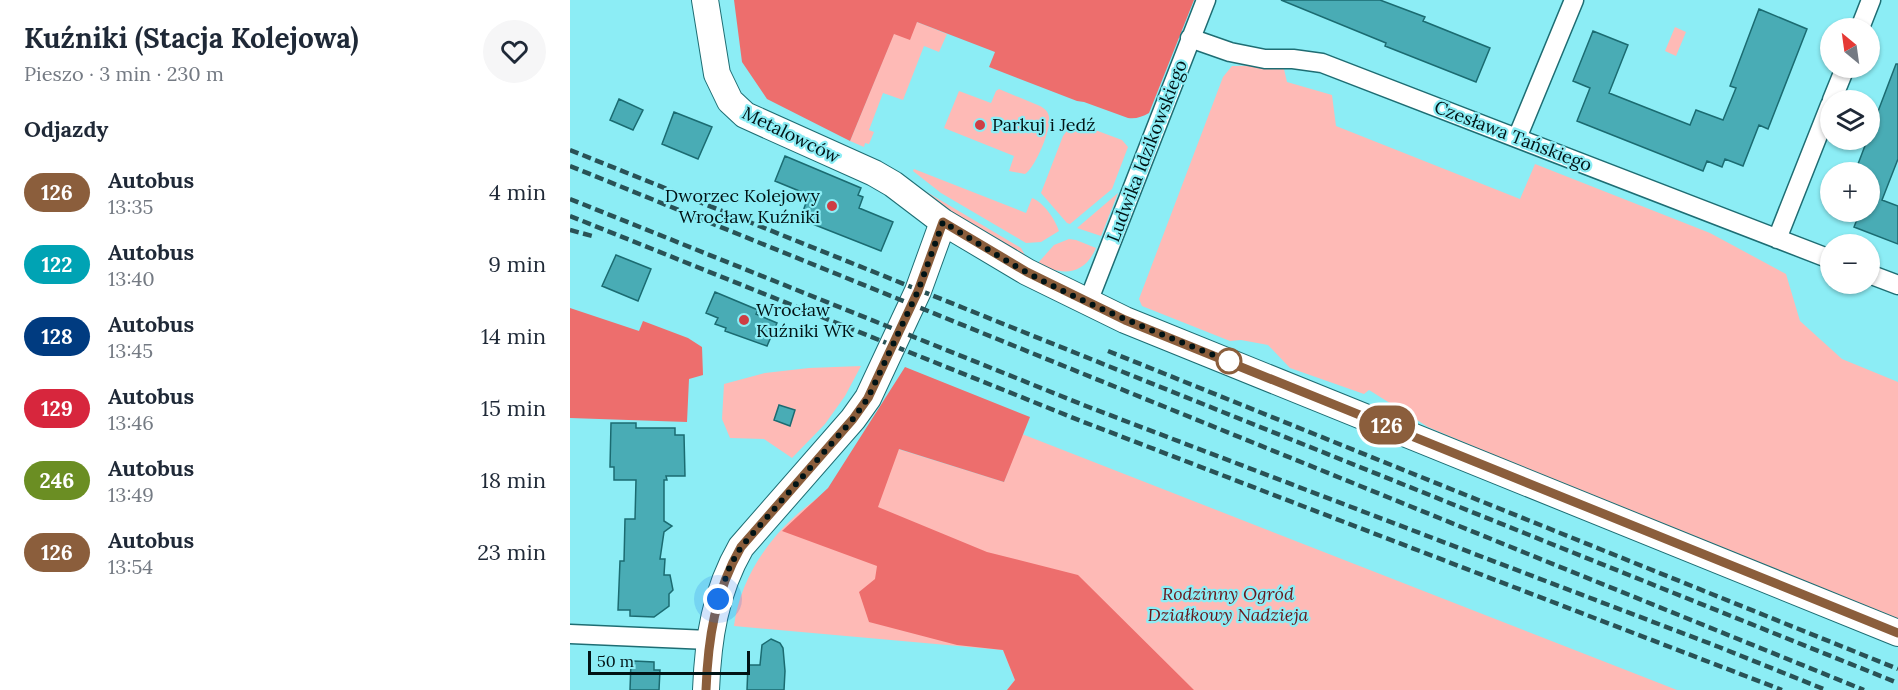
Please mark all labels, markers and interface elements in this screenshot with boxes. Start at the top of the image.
north arrow [1820,18,1880,78]
map controls [1820,18,1880,294]
text: Kuźniki (Stacja Kolejowa) [24,20,359,56]
button: heart [483,20,546,83]
street label: Ludwika Idzikowskiego [1101,57,1192,245]
text: Pieszo · 3 min · 230 m [24,61,224,86]
button: layers [1820,90,1880,150]
street label: Czesława Tańskiego [1431,95,1595,176]
street label: Metalowców [739,101,844,168]
place label: Parkuj i Jedź [992,113,1096,136]
text: Odjazdy [24,115,108,143]
marker: Parkuj i Jedź [973,118,987,132]
button: + [1820,162,1880,222]
text: Autobus [108,166,194,194]
text: 4 min [489,178,546,206]
text: 126 [41,179,73,206]
place label: Dworzec Kolejowy Wrocław Kuźniki [665,184,820,228]
text: 13:35 [108,194,153,219]
marker: Dworzec Kolejowy Wrocław Kuźniki [825,199,839,213]
button: − [1820,234,1880,294]
text: Autobus [108,238,194,266]
text: 9 min [488,250,546,278]
text: 122 [42,251,72,278]
text: 13:40 [108,266,155,291]
place label: Wrocław Kuźniki WK [756,298,854,342]
text: Autobus [108,310,194,338]
marker: Wrocław Kuźniki WK [737,313,751,327]
text: 14 min [481,322,546,350]
text: 128 [41,323,73,350]
text: 13:45 [108,338,153,363]
unlabelled marker [1216,348,1242,374]
text: Autobus [108,382,194,410]
text: 15 min [481,394,546,422]
text: 129 [41,395,73,422]
line badge: 126 [1352,406,1422,444]
text: 13:46 [108,410,154,435]
text: 126 [1371,412,1403,439]
text: Autobus [108,454,194,482]
text: 18 min [481,466,546,494]
text: 246 [40,467,74,494]
text: 13:49 [108,482,154,507]
text: Autobus [108,526,194,554]
text: 23 min [477,538,546,566]
text: 126 [41,539,73,566]
text: 13:54 [108,554,153,579]
park label: Rodzinny Ogród Działkowy Nadzieja [1148,582,1309,626]
your location [703,584,733,614]
scale bar [588,648,750,676]
text: 50 m [597,651,634,671]

